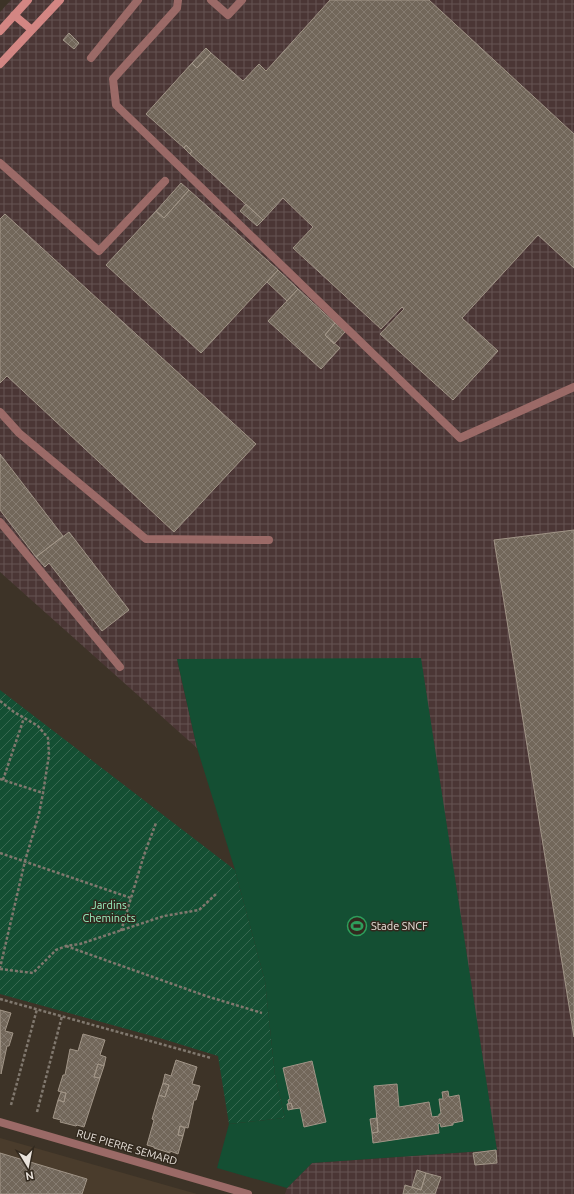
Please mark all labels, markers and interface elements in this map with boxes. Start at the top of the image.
park label: Jardins Cheminots [82,899,136,924]
sports icon: Stade SNCF [346,915,368,937]
place label: Stade SNCF [371,920,428,932]
street label: RUE PIERRE SEMARD [75,1127,179,1167]
north arrow [8,1146,48,1186]
text: N [25,1169,35,1182]

